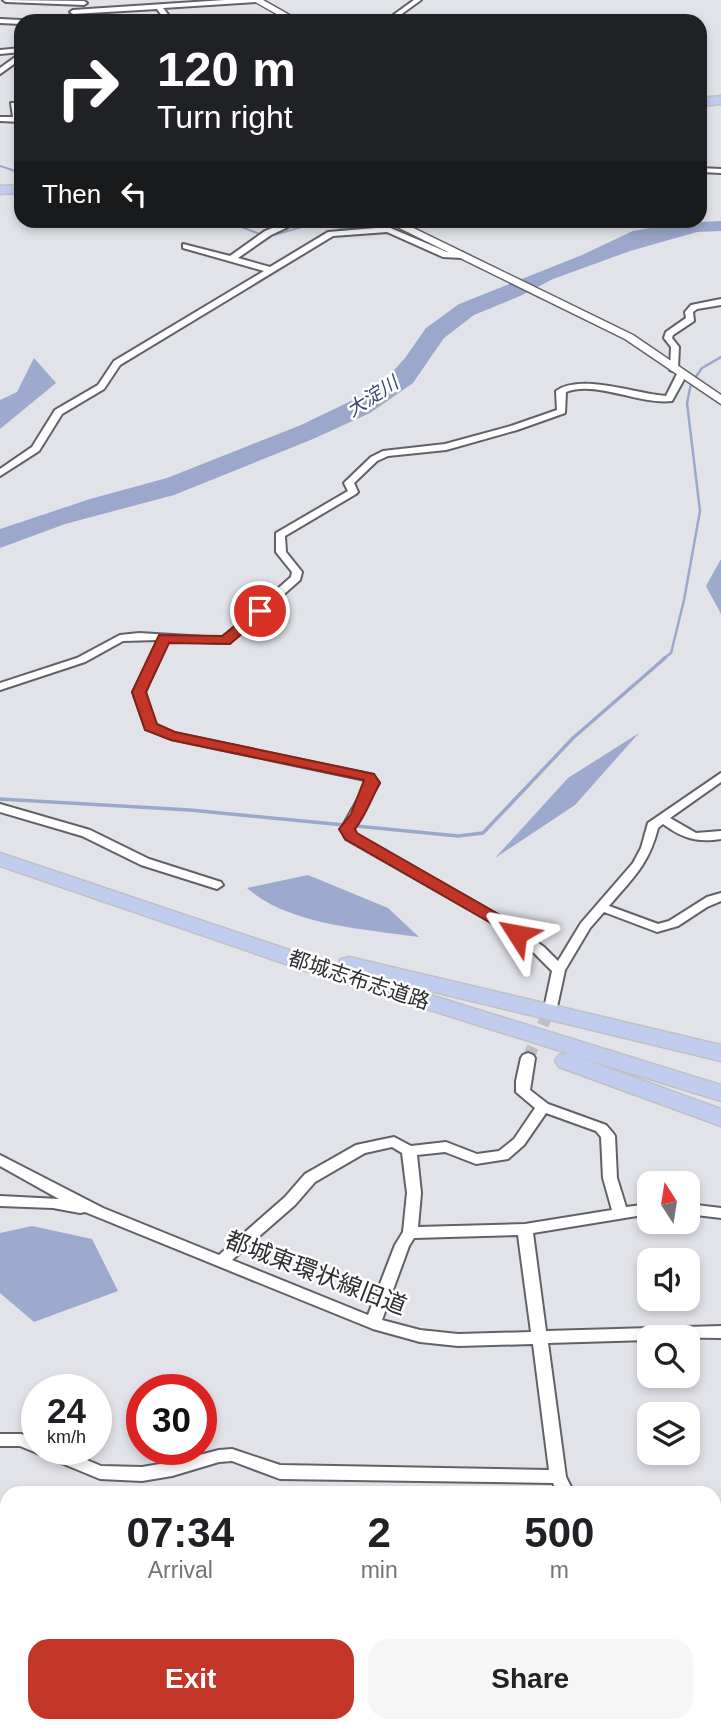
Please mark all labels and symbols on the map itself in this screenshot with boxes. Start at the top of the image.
water label: 大淀川 [343,371,404,421]
pin [230,581,290,641]
position arrow [480,897,554,971]
street label: 都城志布志道路 [286,946,433,1013]
north arrow [637,1171,700,1234]
street label: 都城東環状線旧道 [222,1226,411,1320]
speed limit sign: 30 [126,1374,217,1465]

